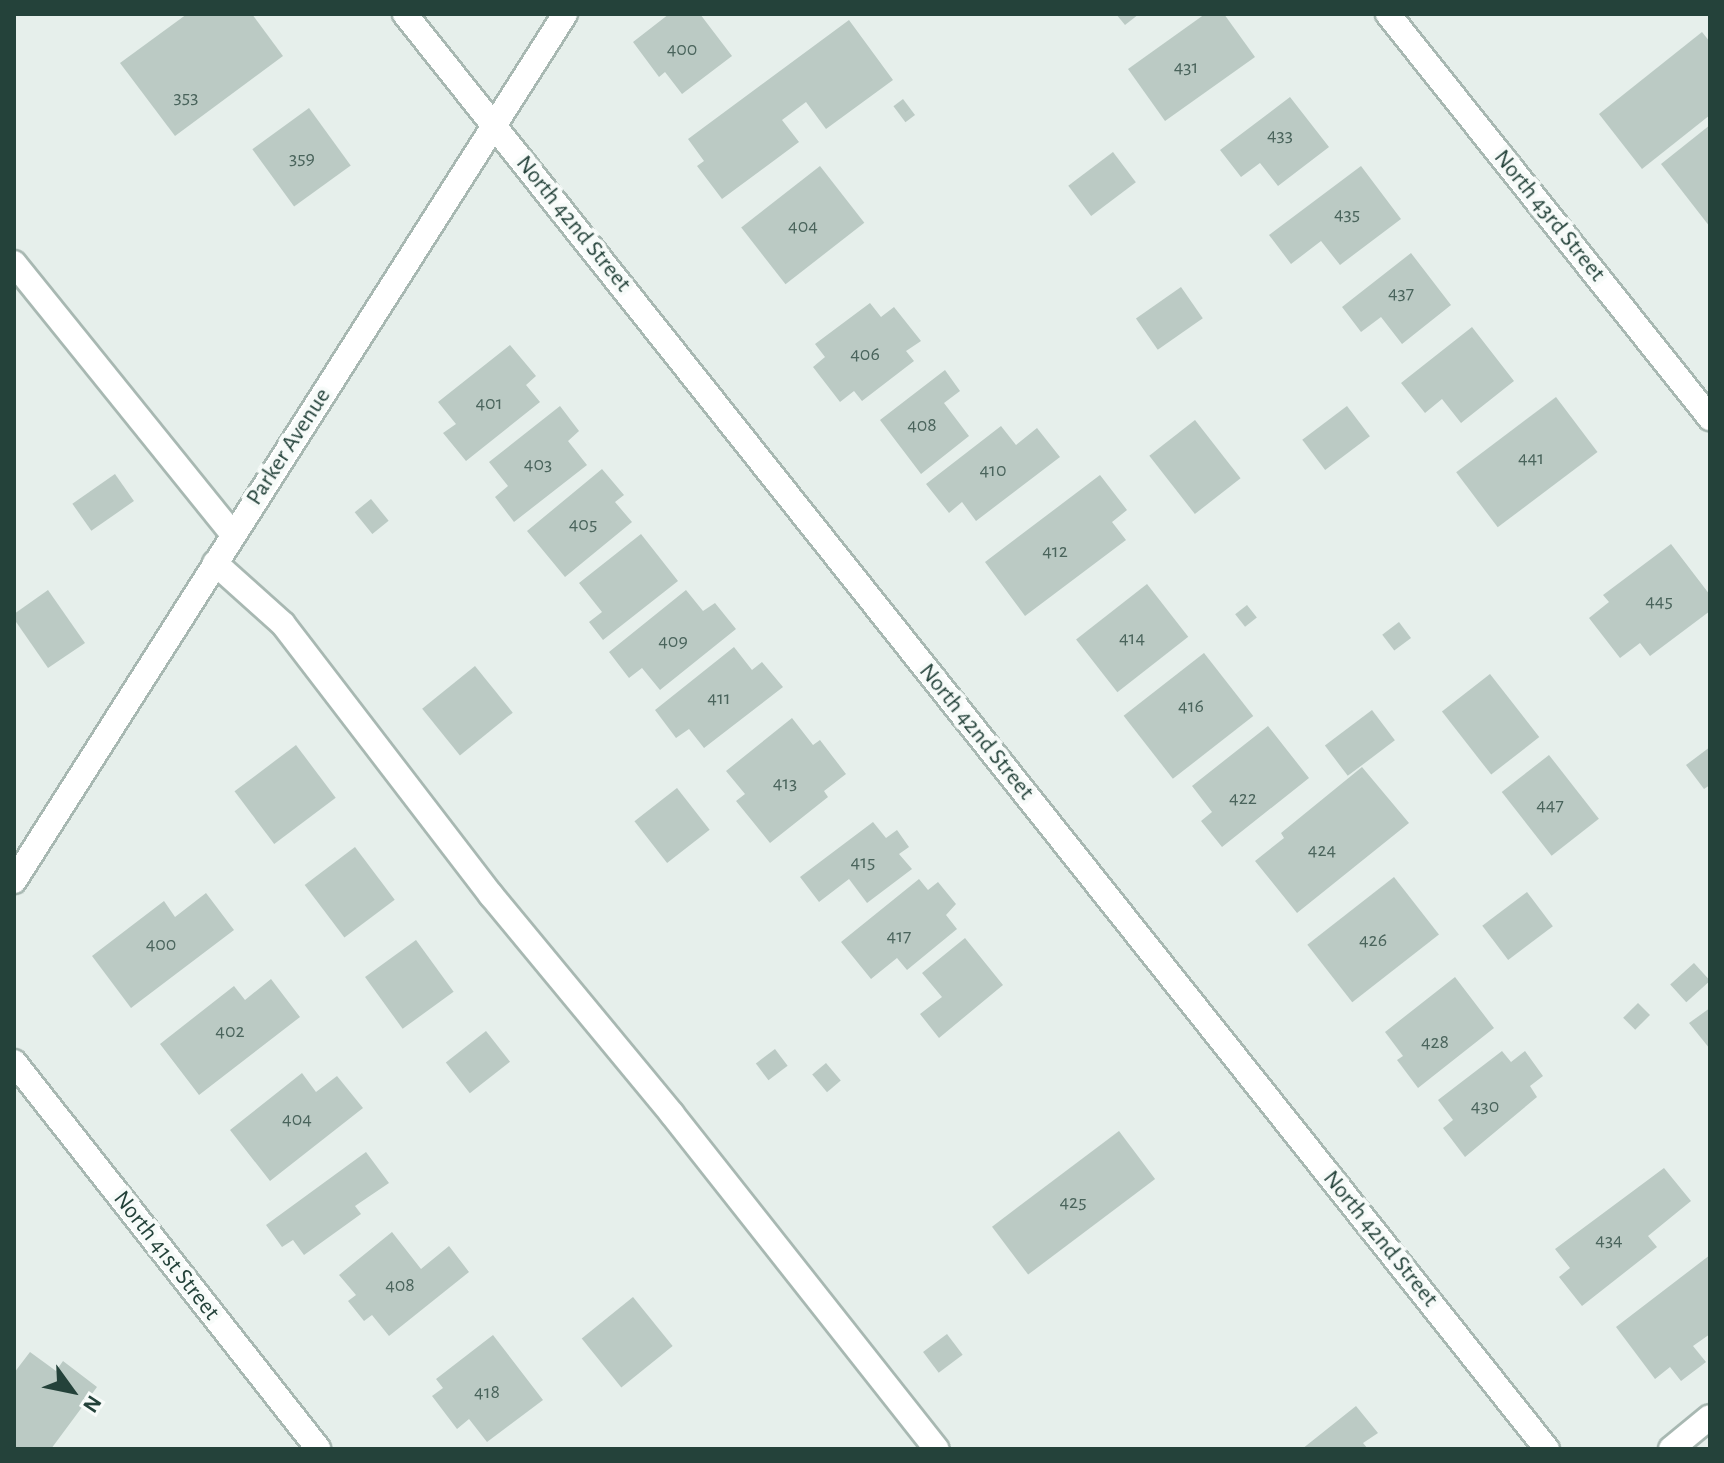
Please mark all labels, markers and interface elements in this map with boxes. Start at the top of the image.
house number: 400 [667,37,697,61]
house number: 431 [1174,55,1198,79]
house number: 353 [174,85,198,109]
house number: 433 [1267,123,1293,147]
street label: North 43rd Street [1487,144,1611,288]
house number: 359 [289,146,315,170]
street label: North 42nd Street [509,150,637,298]
house number: 435 [1334,202,1360,226]
house number: 404 [788,214,818,238]
house number: 437 [1388,281,1414,305]
house number: 406 [850,342,880,366]
street label: Parker Avenue [240,383,338,511]
house number: 401 [475,391,503,415]
house number: 408 [907,413,937,437]
house number: 441 [1518,446,1544,470]
house number: 403 [524,452,552,476]
house number: 410 [979,458,1007,482]
house number: 405 [569,512,597,536]
house number: 412 [1042,539,1068,563]
house number: 445 [1645,589,1673,613]
house number: 414 [1119,626,1145,650]
house number: 409 [658,629,688,653]
street label: North 42nd Street [912,658,1040,806]
house number: 411 [707,686,731,710]
house number: 416 [1178,694,1204,718]
house number: 413 [773,771,797,795]
house number: 422 [1229,786,1257,810]
house number: 447 [1536,793,1564,817]
house number: 424 [1308,838,1336,862]
house number: 415 [851,850,875,874]
house number: 417 [887,924,911,948]
house number: 426 [1359,928,1387,952]
house number: 400 [146,932,176,956]
house number: 402 [215,1019,245,1043]
house number: 428 [1421,1030,1449,1054]
house number: 430 [1471,1094,1499,1118]
house number: 404 [282,1107,312,1131]
street label: North 42nd Street [1316,1165,1444,1313]
street label: North 41st Street [107,1186,225,1326]
house number: 425 [1059,1190,1087,1214]
house number: 434 [1595,1228,1623,1252]
house number: 408 [385,1273,415,1297]
north arrow [32,1351,112,1431]
house number: 418 [474,1380,500,1404]
text: N [79,1392,106,1416]

